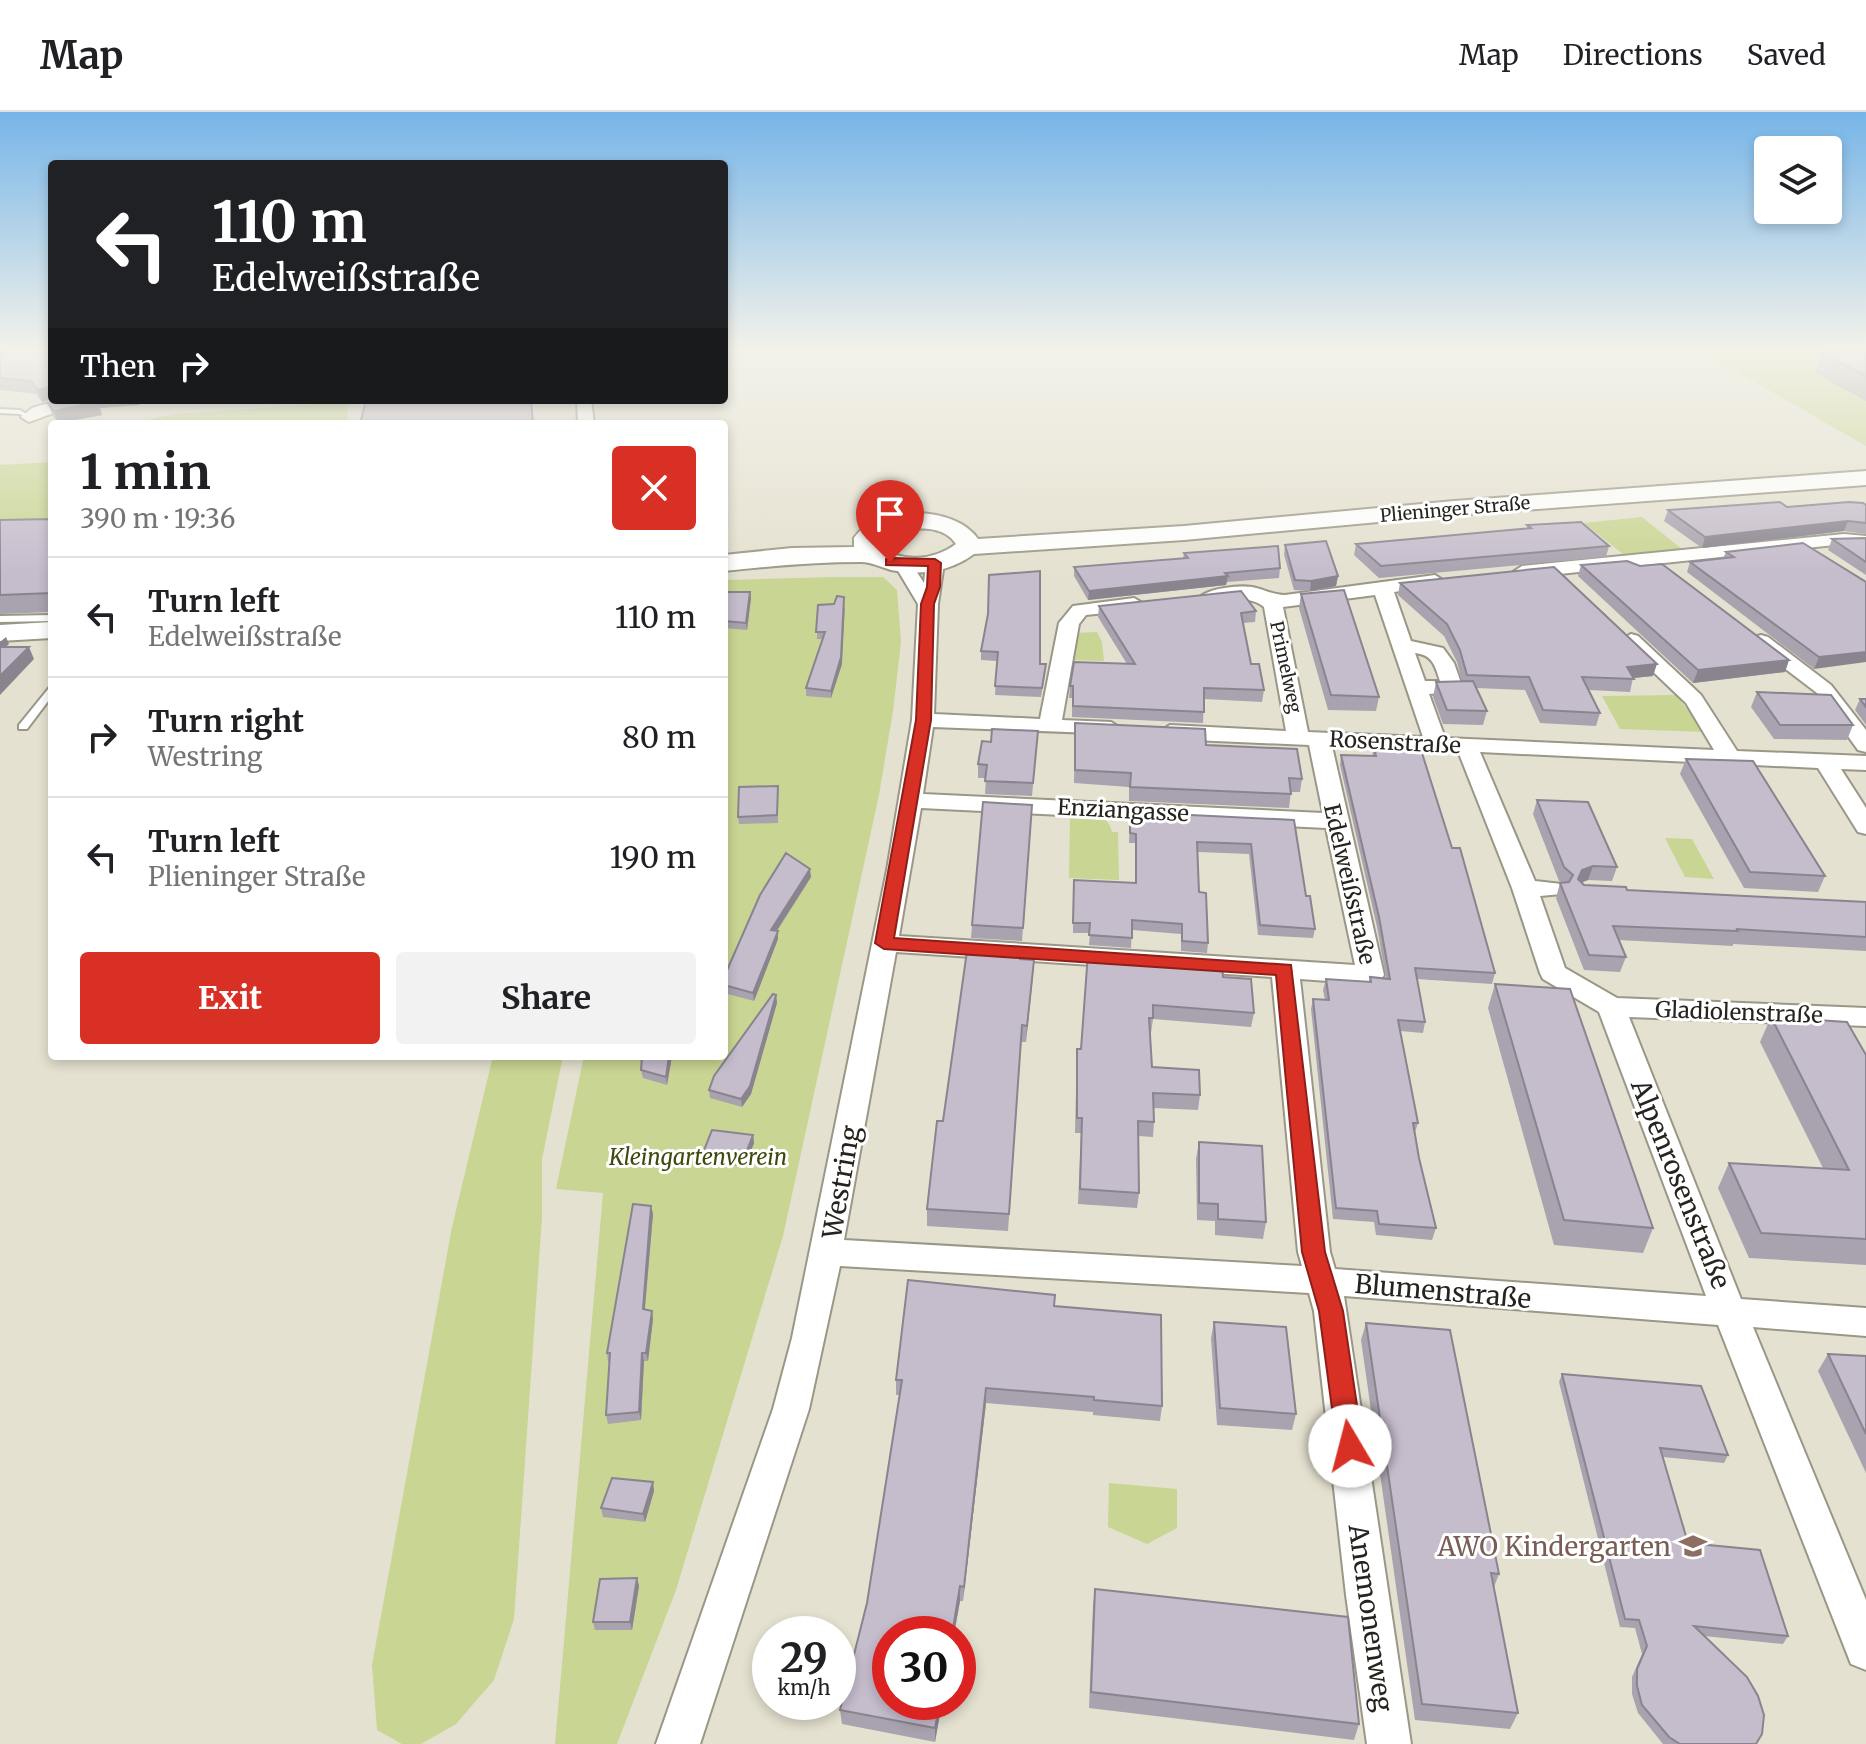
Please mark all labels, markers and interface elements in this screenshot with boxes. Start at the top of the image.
text: Map [40,32,124,79]
text: Map [1459,37,1519,73]
text: Directions [1563,37,1703,73]
text: Saved [1747,37,1826,73]
map controls [1754,136,1842,224]
button: layers [1754,136,1842,224]
text: 110 m [212,187,367,257]
icon: left [80,192,184,296]
text: Edelweißstraße [212,256,480,301]
icon: right [172,344,216,388]
text: Then [80,347,156,385]
text: 1 min [80,442,211,502]
button: close [612,446,696,530]
pin [856,480,924,562]
street label: Plieninger Straße [1379,491,1531,527]
icon: arrive [868,492,912,536]
text: 390 m · 19:36 [80,502,235,535]
text: Turn left [148,582,280,620]
icon: left [80,595,124,639]
text: 110 m [615,598,696,636]
street label: Primelweg [1265,619,1307,715]
text: Edelweißstraße [148,620,342,653]
text: Turn right [148,702,304,740]
icon: right [80,715,124,759]
text: 80 m [622,718,696,756]
street label: Rosenstraße [1328,725,1462,759]
text: Westring [148,740,262,773]
street label: Enziangasse [1056,793,1190,827]
street label: Edelweißstraße [1318,801,1382,967]
text: Turn left [148,822,280,860]
icon: left [80,835,124,879]
text: 190 m [609,838,696,876]
text: Plieninger Straße [148,860,366,893]
button: Exit [80,952,380,1044]
button: Share [396,952,696,1044]
street label: Gladiolenstraße [1655,995,1823,1029]
street label: Alpenrosenstraße [1624,1074,1738,1294]
street label: Westring [815,1123,867,1242]
park label: Kleingartenverein [608,1143,787,1171]
street label: Blumenstraße [1353,1267,1533,1315]
position arrow [1308,1404,1392,1488]
street label: Anemonenweg [1341,1521,1401,1714]
place label: AWO Kindergarten [1437,1530,1671,1563]
school or university icon: AWO Kindergarten [1678,1531,1708,1561]
speed limit sign: 30 [872,1616,976,1720]
text: 29 [780,1633,828,1683]
text: km/h [778,1675,830,1700]

